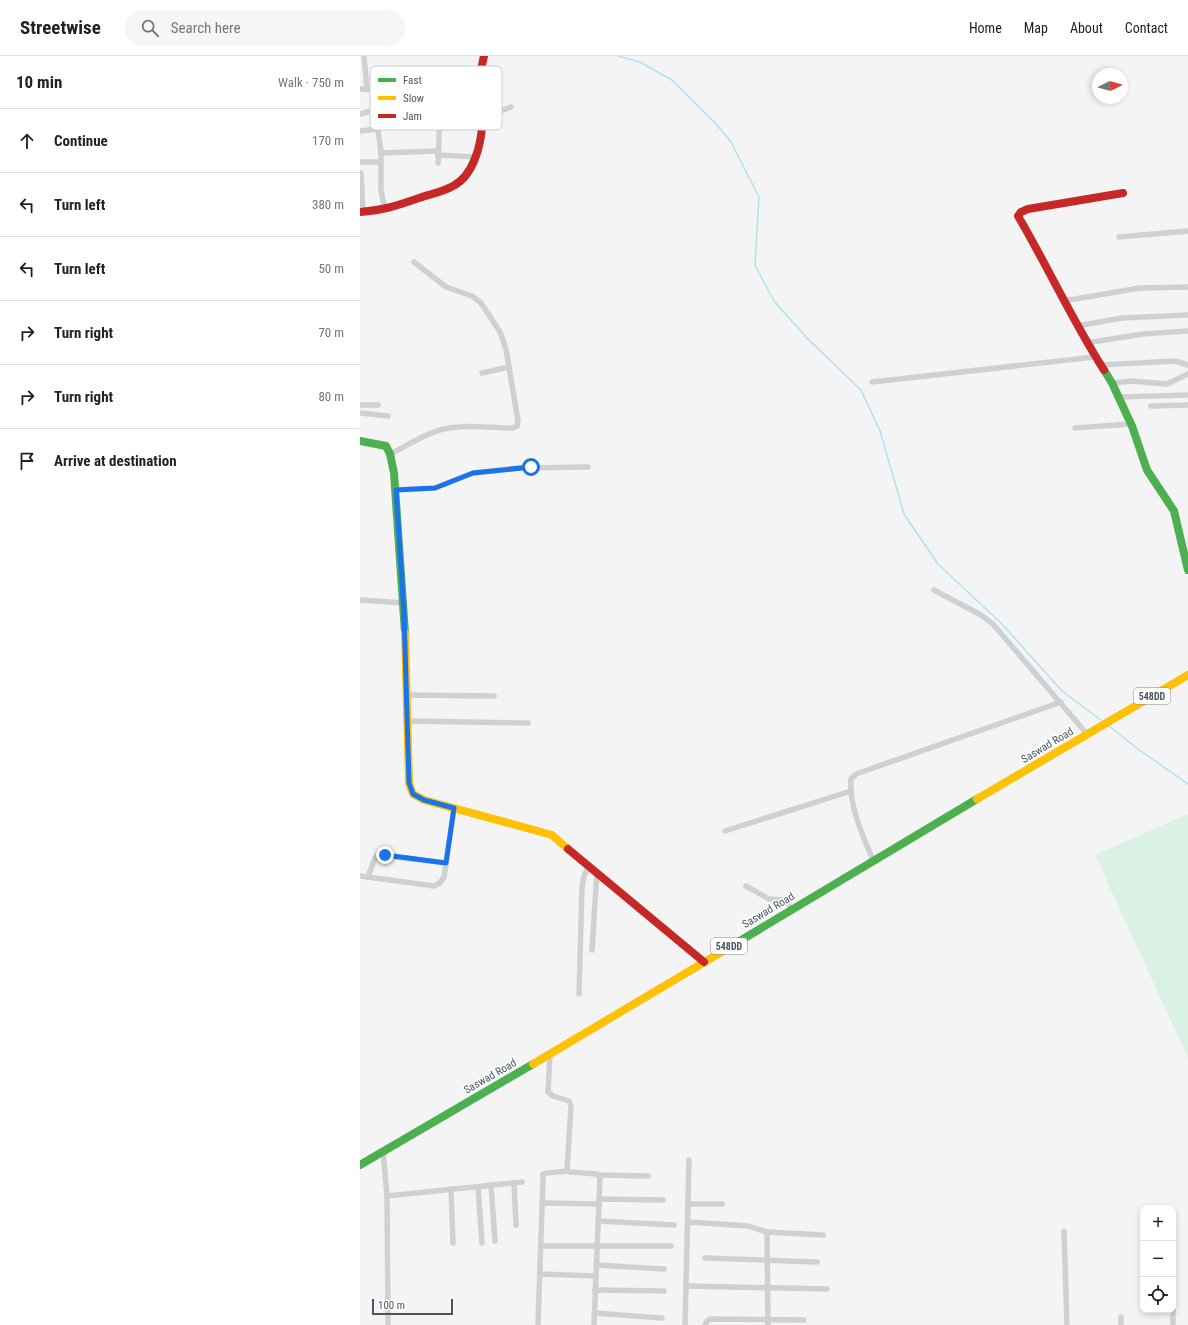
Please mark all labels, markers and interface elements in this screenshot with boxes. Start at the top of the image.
search box [125,10,405,46]
text: Streetwise [20,16,101,39]
icon: search [139,17,161,39]
text: Search here [171,19,241,37]
text: Home [969,20,1002,36]
text: Map [1024,20,1048,36]
text: About [1070,20,1103,36]
text: Contact [1125,20,1168,36]
legend [370,66,502,130]
north arrow [1092,68,1128,104]
text: 10 min [16,72,62,92]
text: Fast [403,74,422,87]
text: Walk · 750 m [278,75,344,90]
text: Slow [403,92,424,105]
text: Jam [403,110,422,123]
icon: ahead [16,130,38,152]
text: Continue [54,132,108,150]
text: 170 m [312,133,344,148]
icon: left [16,194,38,216]
text: Turn left [54,196,105,214]
text: 380 m [312,197,344,212]
icon: left [16,258,38,280]
text: Turn left [54,260,105,278]
text: 50 m [318,261,344,276]
icon: right [16,322,38,344]
text: Turn right [54,324,113,342]
text: 70 m [318,325,344,340]
icon: right [16,386,38,408]
text: Turn right [54,388,113,406]
text: 80 m [318,389,344,404]
icon: arrive [16,450,38,472]
text: Arrive at destination [54,452,177,470]
route start [522,458,540,476]
road number: 548DD [1134,688,1170,704]
street label: Saswad Road [1019,725,1076,766]
route end [376,846,394,864]
street label: Saswad Road [740,890,797,931]
road number: 548DD [711,938,747,954]
street label: Saswad Road [462,1056,519,1097]
map controls [1140,1205,1176,1313]
button: + [1140,1205,1176,1241]
button: − [1140,1241,1176,1277]
button: locate [1140,1277,1176,1313]
scale bar [372,1297,453,1316]
text: 100 m [378,1299,405,1312]

